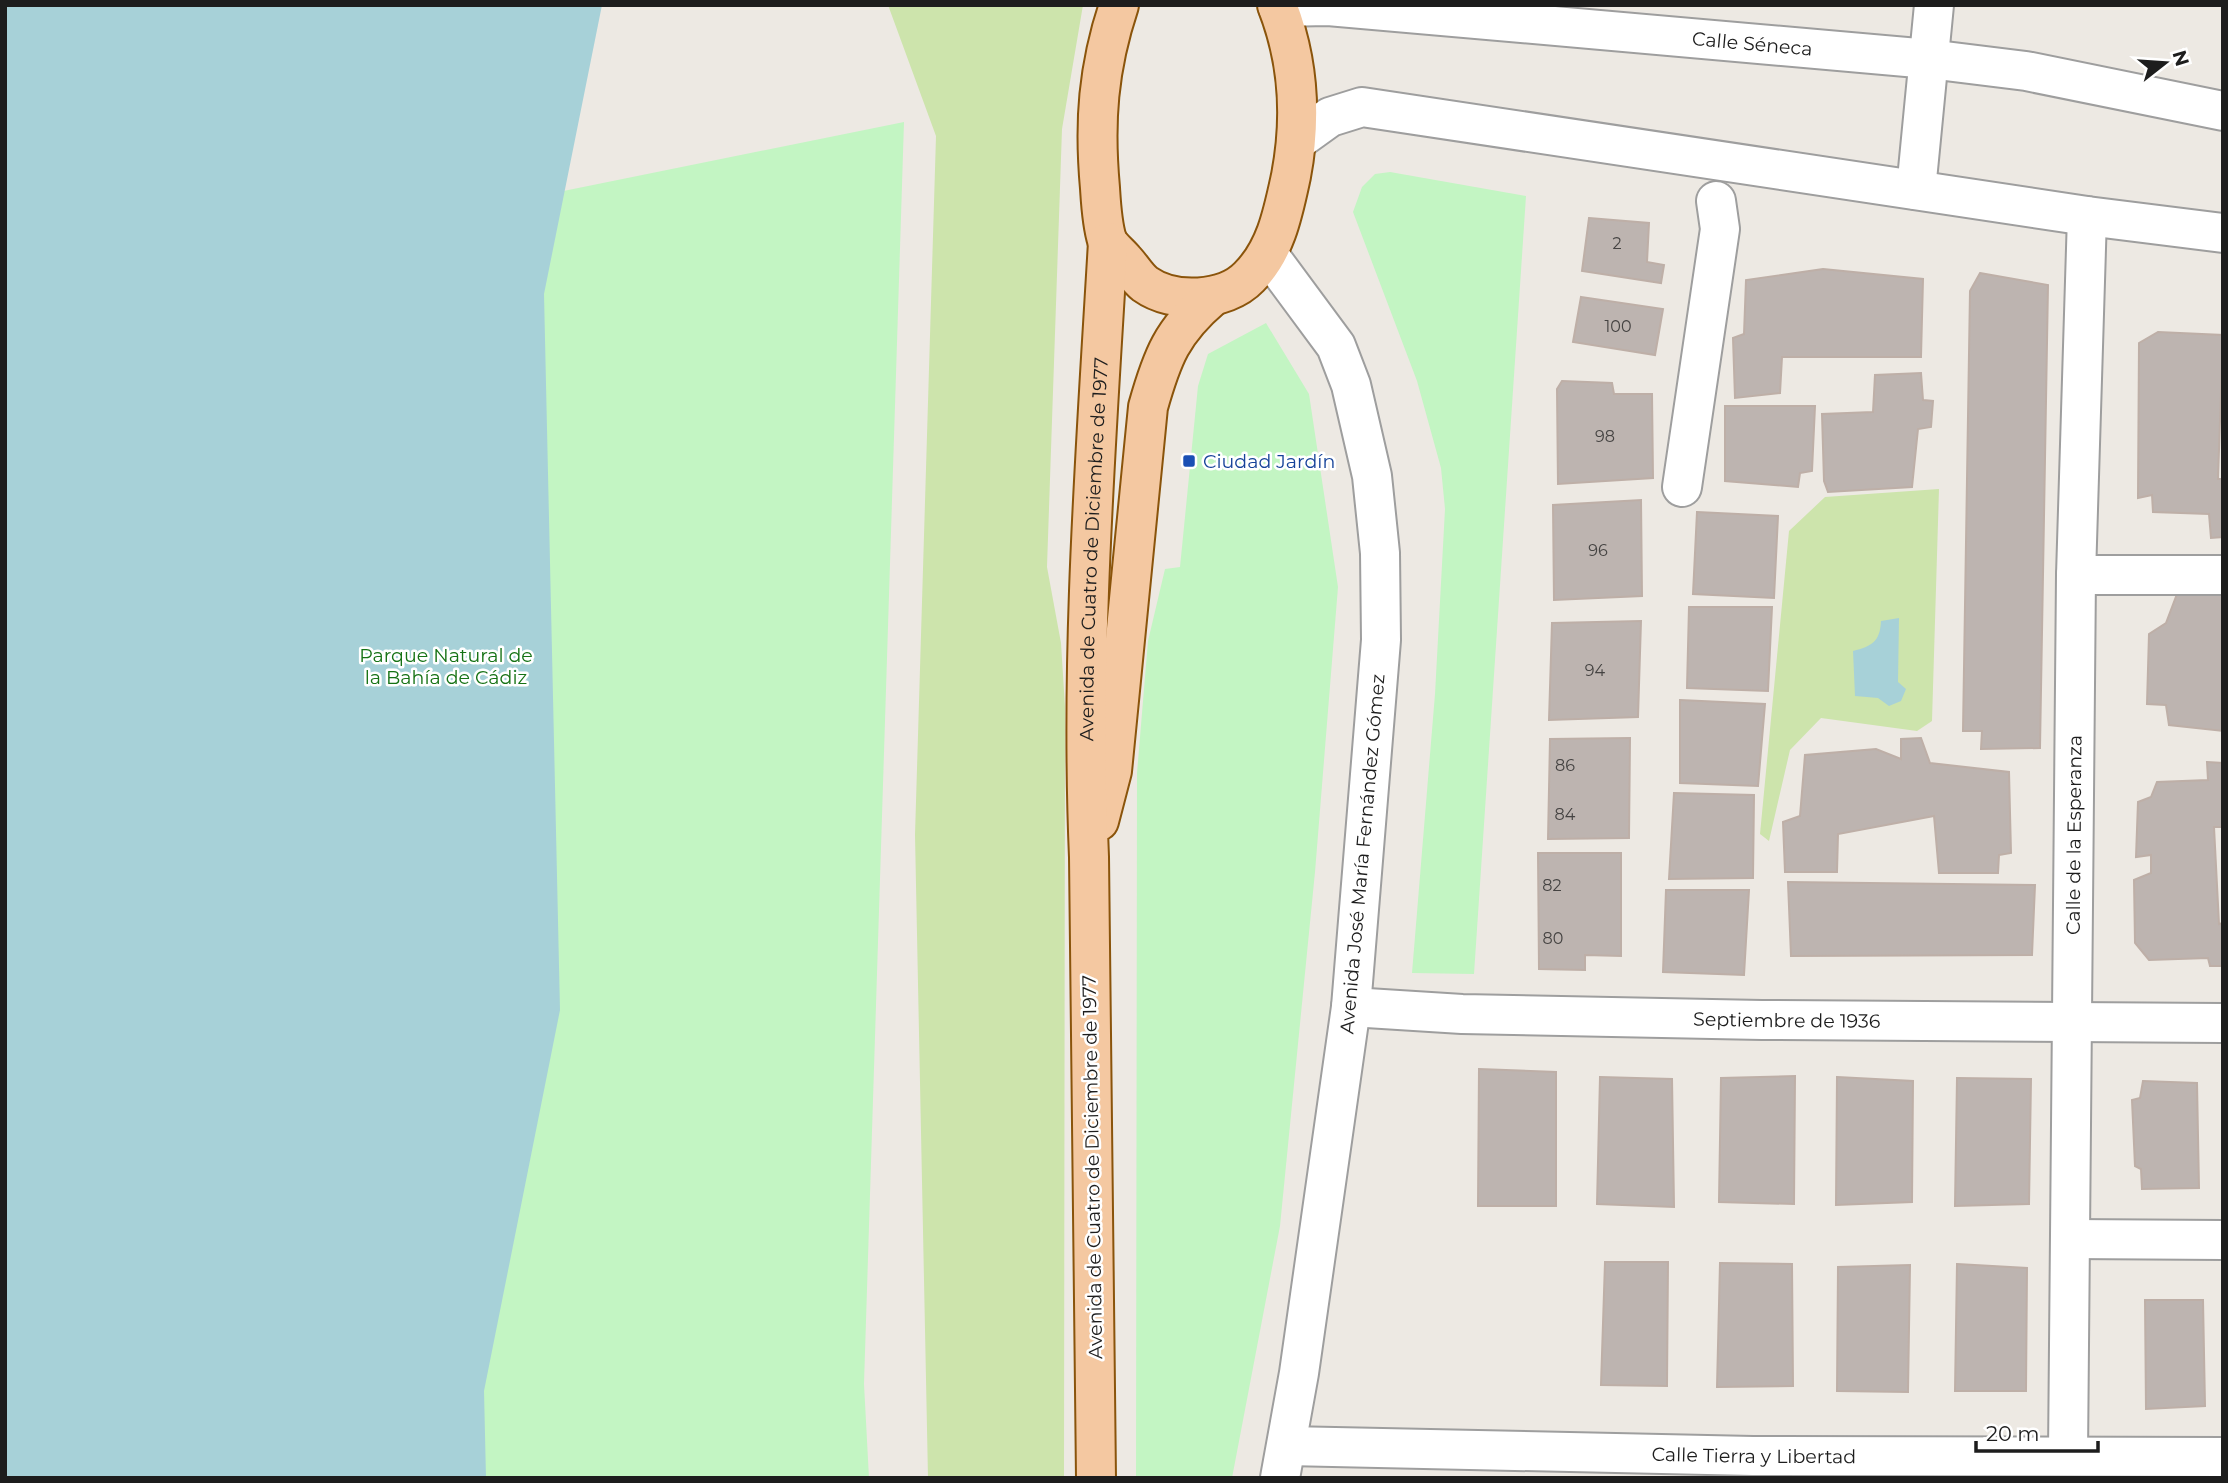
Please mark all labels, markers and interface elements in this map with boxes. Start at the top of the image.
street label: Calle Séneca [1691,27,1813,61]
north arrow [2130,28,2200,98]
text: N [2168,47,2194,69]
house number: 2 [1612,234,1622,253]
house number: 100 [1605,317,1631,336]
street label: Avenida de Cuatro de Diciembre de 1977 [1075,356,1113,741]
house number: 98 [1595,427,1615,446]
place label: Ciudad Jardín [1203,450,1335,473]
marker: Ciudad Jardín [1181,453,1197,469]
house number: 96 [1588,541,1608,560]
park label: Parque Natural de la Bahía de Cádiz [359,644,533,689]
house number: 94 [1585,661,1606,680]
street label: Avenida José María Fernández Gómez [1335,673,1390,1035]
street label: Calle de la Esperanza [2062,735,2087,935]
house number: 86 [1555,756,1575,775]
house number: 84 [1555,805,1576,824]
house number: 82 [1542,876,1562,895]
house number: 80 [1543,929,1563,948]
street label: Avenida de Cuatro de Diciembre de 1977 [1078,975,1107,1359]
street label: Septiembre de 1936 [1693,1008,1880,1033]
scale bar [1976,1410,2098,1454]
text: 20 m [1986,1421,2040,1446]
street label: Calle Tierra y Libertad [1651,1443,1856,1468]

